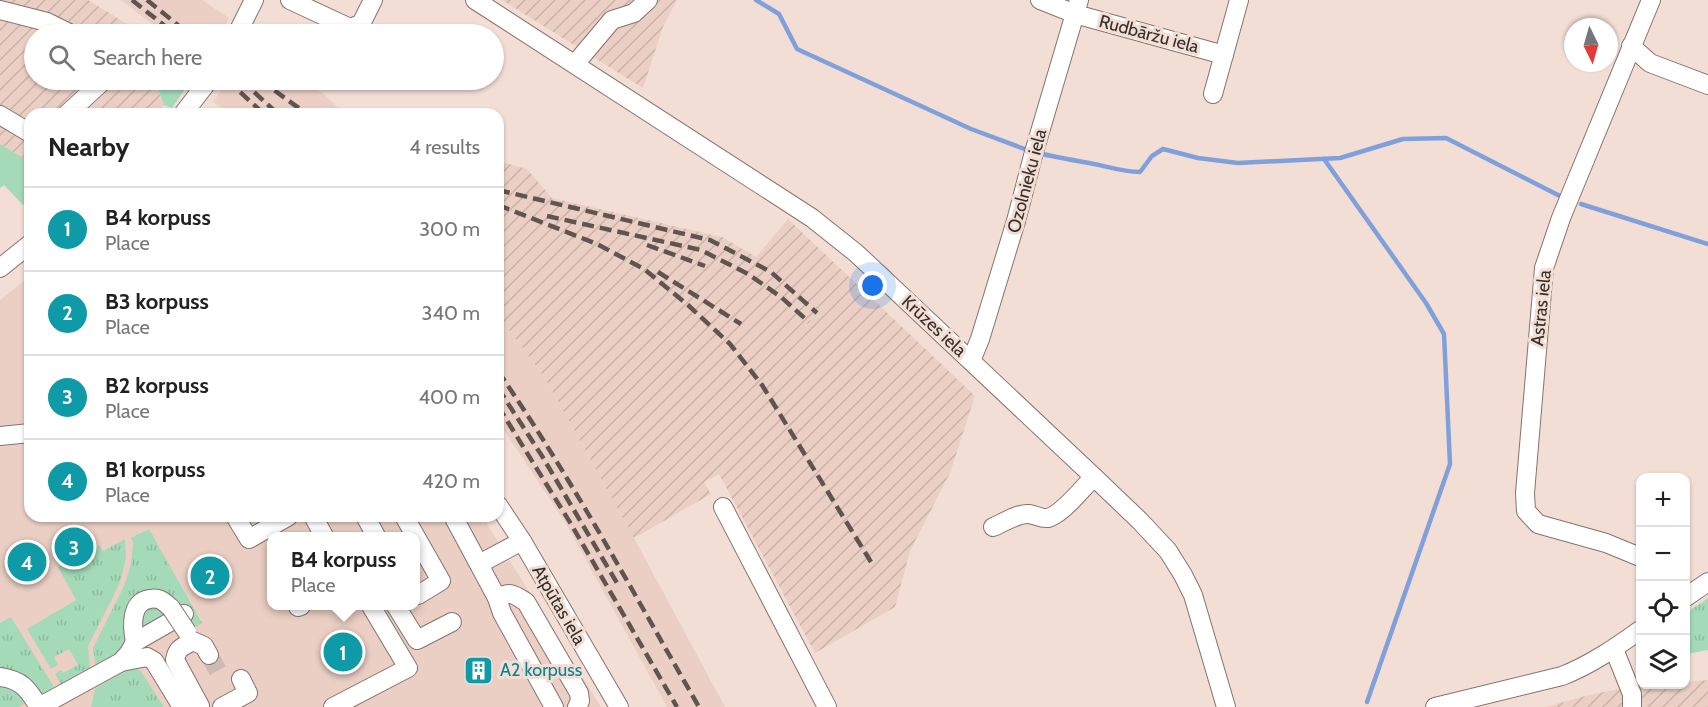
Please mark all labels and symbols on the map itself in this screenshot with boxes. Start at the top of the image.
street label: Rudbāržu iela [1097,10,1202,58]
north arrow [1564,18,1618,72]
street label: Ozolnieku iela [1003,126,1052,235]
street label: Astras iela [1526,269,1556,347]
your location [858,271,887,300]
street label: Krūzes iela [897,291,971,362]
pin: 3 [54,524,94,570]
pin: 4 [8,540,46,584]
pin: 2 [190,554,230,598]
street label: Atpūtas iela [527,561,591,649]
pin: 1 [324,630,362,674]
building icon: A2 korpuss [463,654,495,686]
place label: A2 korpuss [500,659,582,681]

